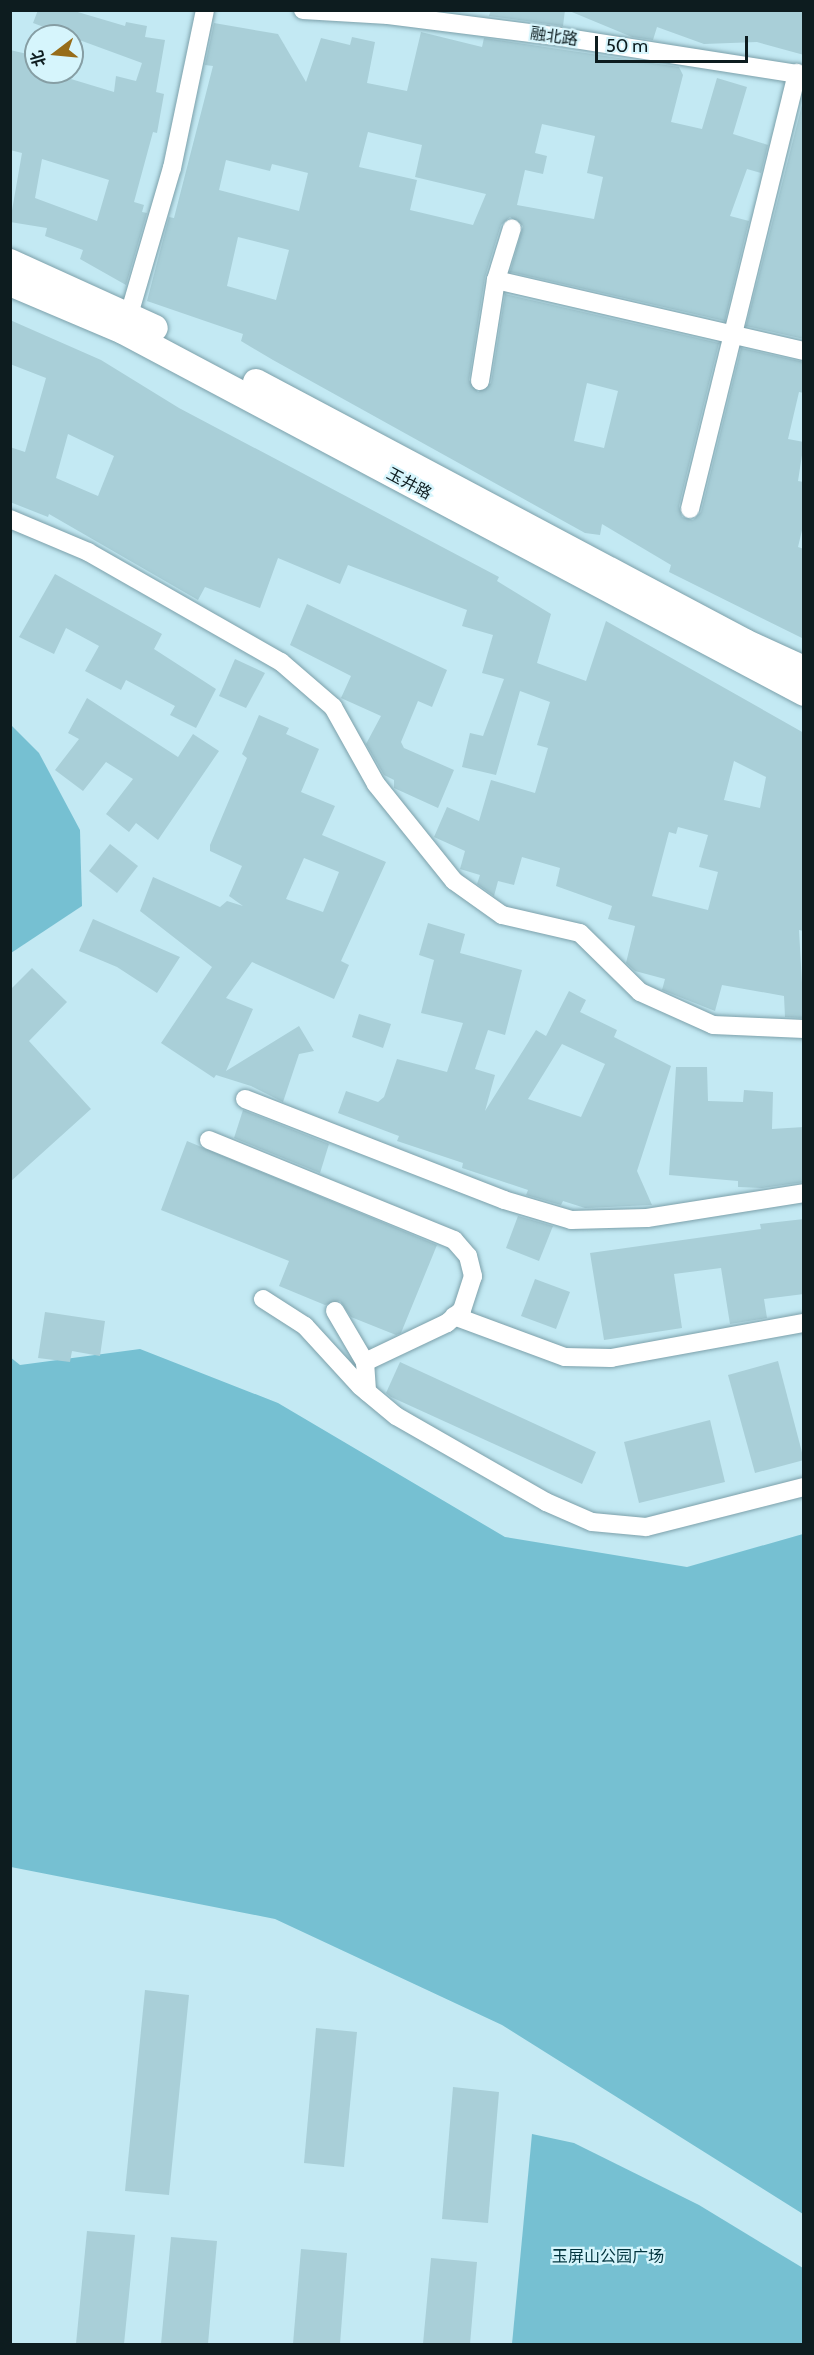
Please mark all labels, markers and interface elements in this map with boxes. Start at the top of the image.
north arrow [24,24,84,84]
street label: 融北路 [529,24,579,50]
scale bar [598,24,751,62]
text: 50 m [606,35,648,57]
text: 北 [27,48,49,69]
street label: 玉井路 [383,464,435,504]
park label: 玉屏山公园广场 [552,2247,664,2267]

